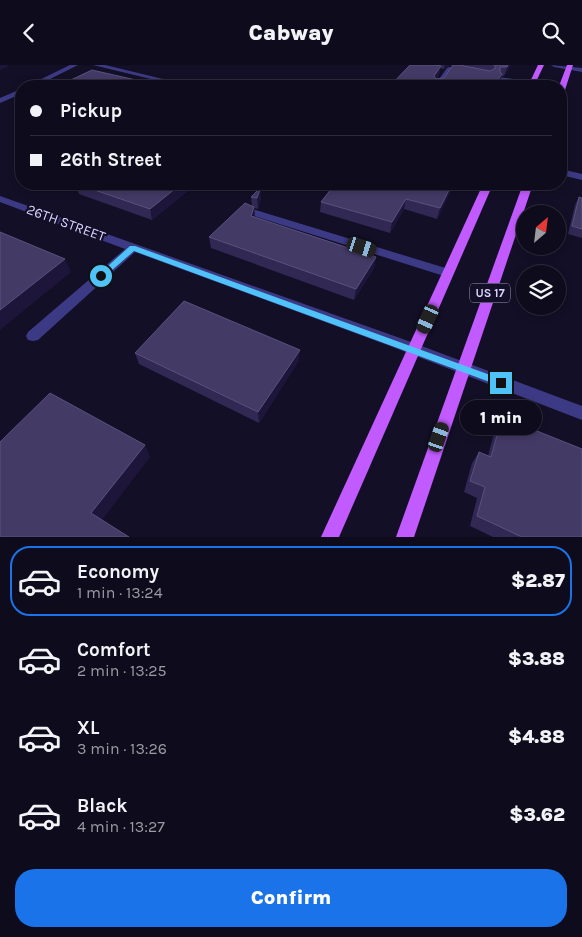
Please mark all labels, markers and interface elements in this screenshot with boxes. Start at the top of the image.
icon: back [15,19,43,47]
icon: search [539,19,567,47]
text: Cabway [248,20,334,46]
text: Pickup [60,100,122,122]
text: 26th Street [60,149,162,171]
street label: 26TH STREET [24,201,108,245]
north arrow [516,205,566,255]
map controls [516,205,566,315]
car [345,235,378,259]
route start [90,265,112,287]
button: layers [516,265,566,315]
road number: US 17 [470,283,510,303]
car [415,302,440,336]
route end [490,372,512,394]
callout: 1 min [460,401,542,435]
text: 1 min [480,408,522,427]
car [427,420,450,454]
icon: car [17,559,62,604]
text: Economy [77,561,159,583]
text: $2.87 [511,570,565,592]
text: 1 min · 13:24 [77,583,163,602]
icon: car [17,637,62,682]
text: Comfort [77,639,151,661]
text: $3.88 [508,648,565,670]
text: 2 min · 13:25 [77,661,167,680]
icon: car [17,715,62,760]
text: XL [77,717,99,739]
text: $4.88 [508,726,565,748]
text: 3 min · 13:26 [77,739,167,758]
icon: car [17,793,62,838]
text: Black [77,795,128,817]
text: $3.62 [509,804,565,826]
text: 4 min · 13:27 [77,817,165,836]
button: Confirm [15,869,567,927]

